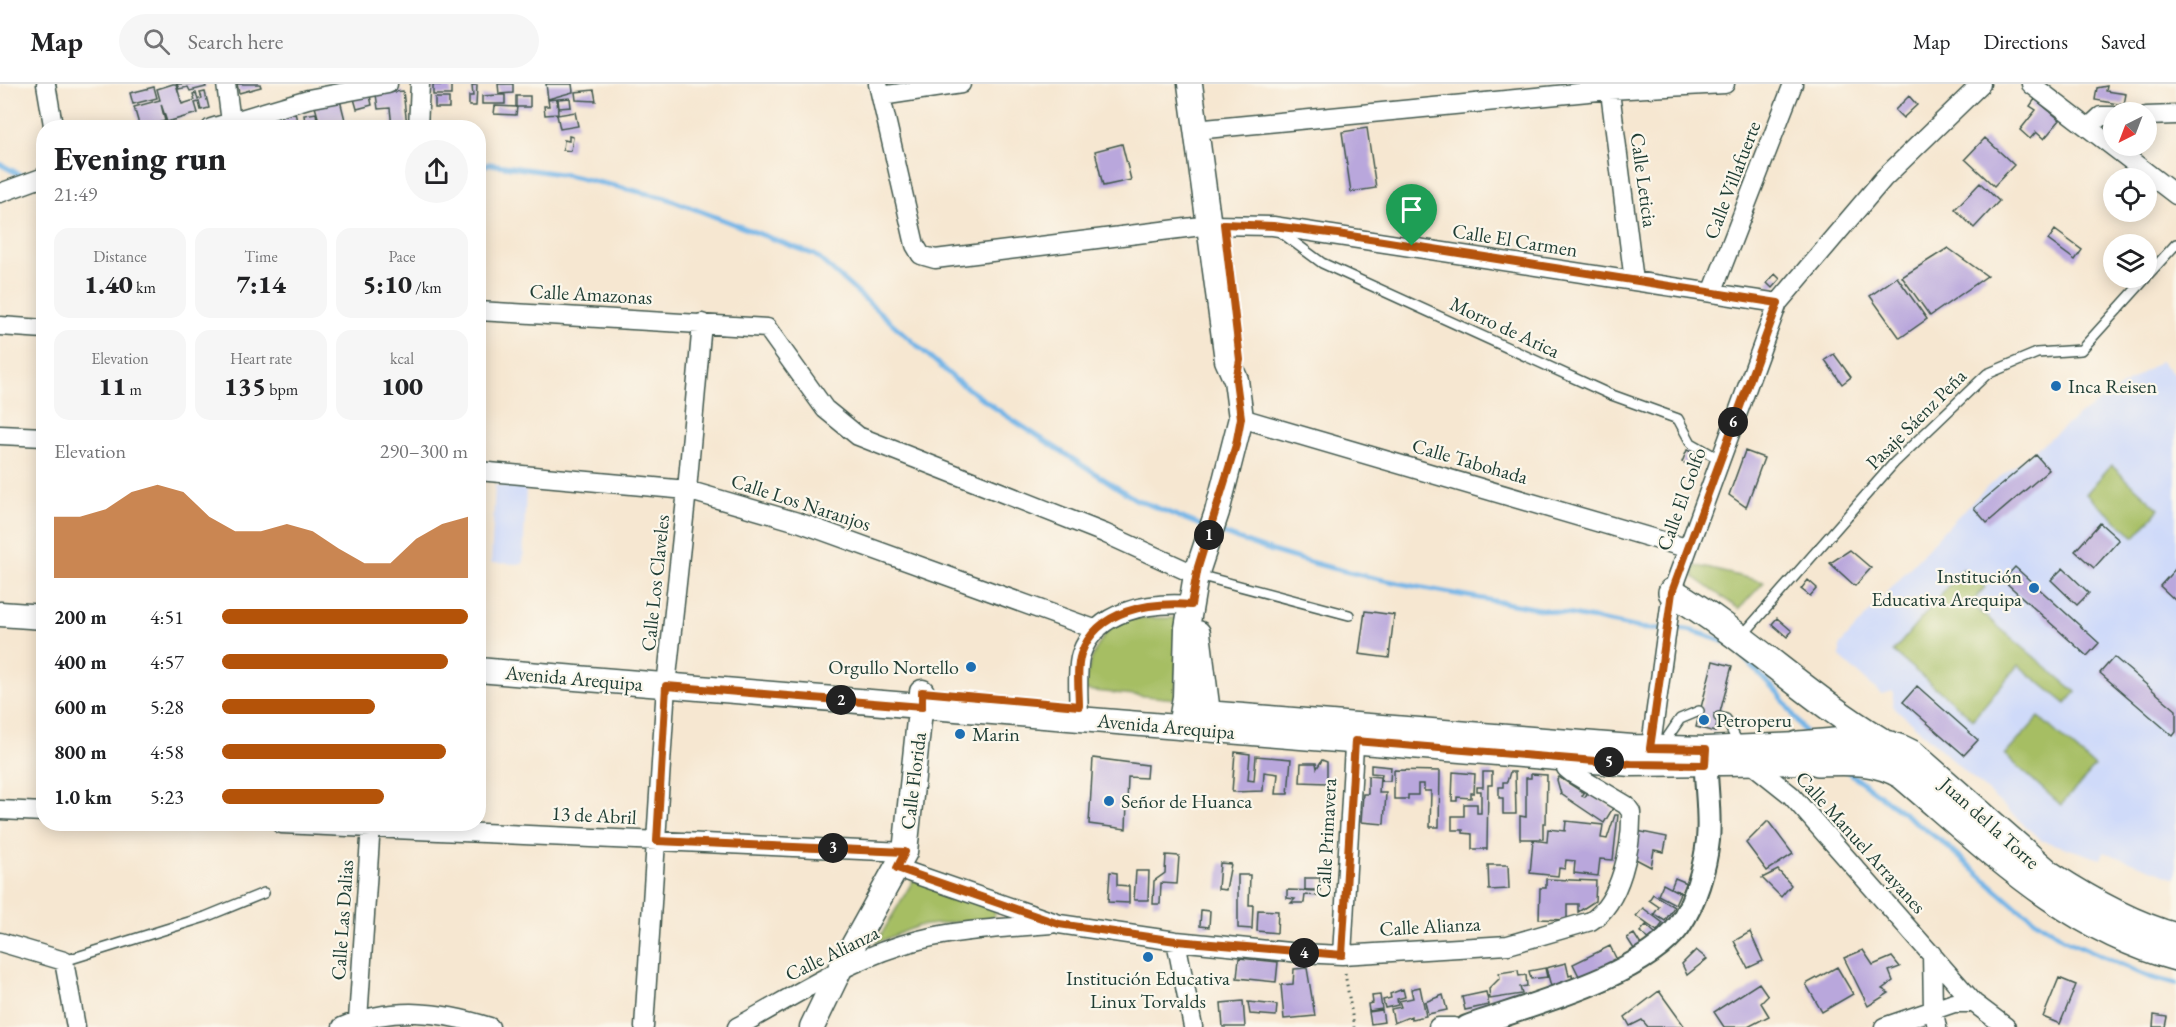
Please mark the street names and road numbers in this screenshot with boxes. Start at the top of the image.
street label: Calle Villafuerte [1698,117,1767,243]
street label: Calle Leticia [1624,131,1664,229]
street label: Calle El Carmen [1451,217,1580,263]
street label: Calle Amazonas [529,278,653,310]
street label: Morro de Arica [1446,290,1564,364]
street label: Pasaje Sáenz Peña [1860,363,1972,475]
street label: Calle Tabohada [1409,432,1531,490]
street label: Calle El Golfo [1650,444,1712,554]
street label: Calle Los Naranjos [728,467,874,537]
street label: Calle Los Claveles [635,513,675,653]
street label: Avenida Arequipa [503,659,644,697]
street label: Avenida Arequipa [1095,707,1236,745]
street label: Calle Florida [894,731,932,831]
street label: Calle Manuel Arrayanes [1790,765,1932,919]
street label: Juan del la Torre [1933,770,2046,875]
street label: Calle Primavera [1310,777,1342,899]
street label: 13 de Abril [551,800,638,830]
street label: Calle Las Dalias [325,859,359,981]
street label: Calle Alianza [1379,910,1481,942]
street label: Calle Alianza [781,919,883,987]

